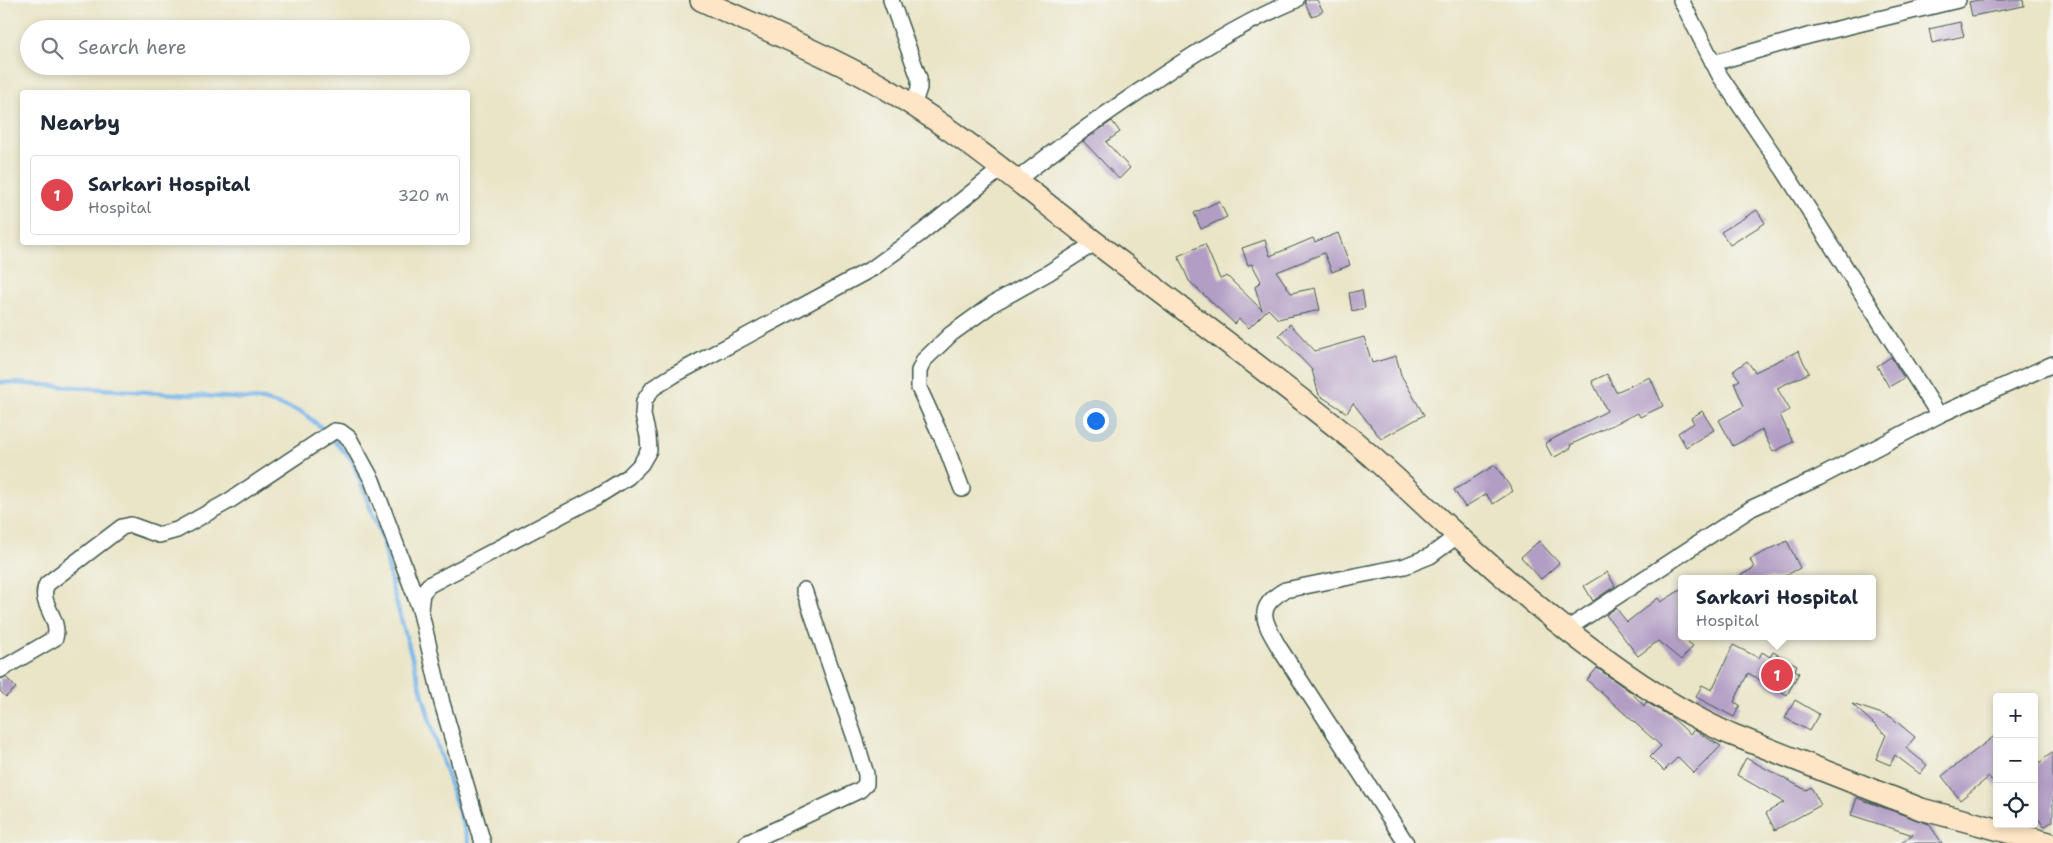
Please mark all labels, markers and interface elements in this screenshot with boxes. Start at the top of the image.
search box [20,20,470,75]
icon: search [38,34,66,62]
text: Search here [78,35,187,60]
text: Nearby [40,109,120,137]
text: Sarkari Hospital [88,172,250,197]
text: 1 [53,185,61,206]
text: 320 m [398,185,449,206]
text: Hospital [88,197,151,218]
your location [1083,408,1109,434]
popup [1678,575,1876,640]
text: Sarkari Hospital [1696,585,1858,610]
text: Hospital [1696,610,1759,631]
pin: 1 [1761,656,1793,694]
map controls [1993,693,2038,828]
button: + [1993,693,2038,738]
button: − [1993,738,2038,783]
button: locate [1993,783,2038,828]

